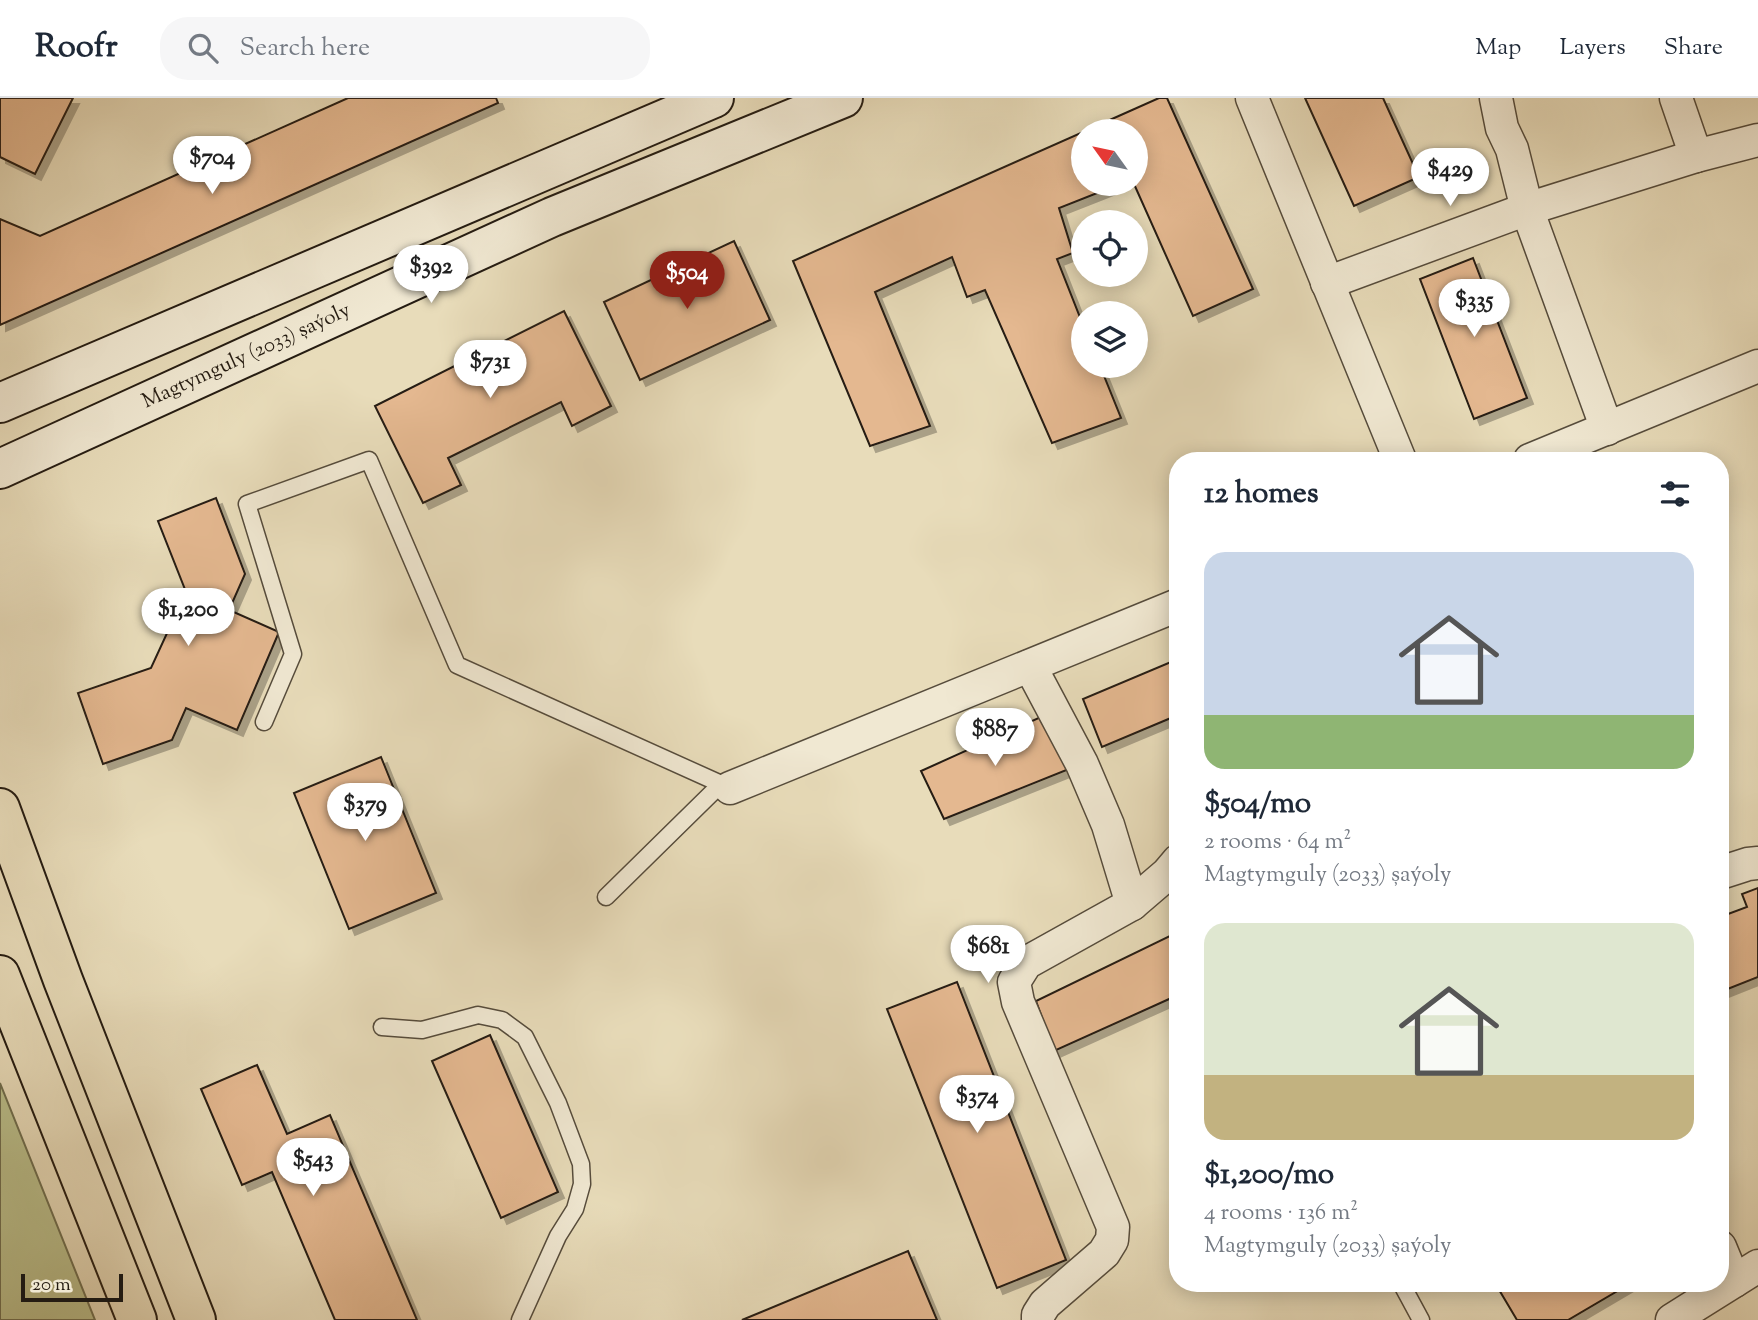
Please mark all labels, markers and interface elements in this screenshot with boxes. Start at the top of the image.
search box [160,17,650,80]
text: Roofr [35,24,118,72]
icon: search [184,29,222,67]
text: Search here [240,30,370,67]
text: Map [1475,31,1521,65]
text: Layers [1559,31,1626,65]
text: Share [1664,31,1723,65]
north arrow [1071,119,1148,196]
map controls [1071,119,1148,378]
pin: $704 [171,136,253,196]
text: $704 [189,142,235,175]
pin: $429 [1409,148,1491,208]
text: $429 [1427,154,1473,187]
button: locate [1071,210,1148,287]
pin: $392 [390,246,472,305]
text: $392 [409,251,453,284]
pin: $504 [646,252,728,311]
text: $504 [666,257,708,290]
pin: $335 [1433,280,1515,339]
text: $335 [1455,285,1493,318]
street label: Magtymguly (2033) şaýoly [137,296,356,417]
button: layers [1071,301,1148,378]
pin: $731 [449,341,531,400]
text: $731 [470,346,510,379]
text: 12 homes [1204,473,1319,516]
icon: filters [1656,475,1694,513]
pin: $1,200 [131,588,245,648]
text: $1,200 [158,594,218,627]
icon: home [1386,597,1512,723]
pin: $887 [954,708,1036,768]
text: $887 [972,714,1018,747]
text: $504/mo [1204,783,1311,826]
pin: $379 [324,784,406,843]
text: $379 [343,789,387,822]
text: 2 rooms · 64 m² [1204,826,1351,859]
text: Magtymguly (2033) şaýoly [1204,859,1451,892]
pin: $681 [947,926,1029,985]
text: $681 [966,931,1010,964]
icon: home [1386,968,1512,1094]
pin: $374 [936,1076,1018,1135]
text: $374 [955,1081,999,1114]
pin: $543 [272,1138,354,1198]
text: $543 [292,1144,334,1177]
text: $1,200/mo [1204,1154,1334,1197]
text: 4 rooms · 136 m² [1204,1197,1358,1230]
text: Magtymguly (2033) şaýoly [1204,1230,1451,1263]
scale bar [21,1271,122,1303]
text: 20 m [32,1272,71,1299]

